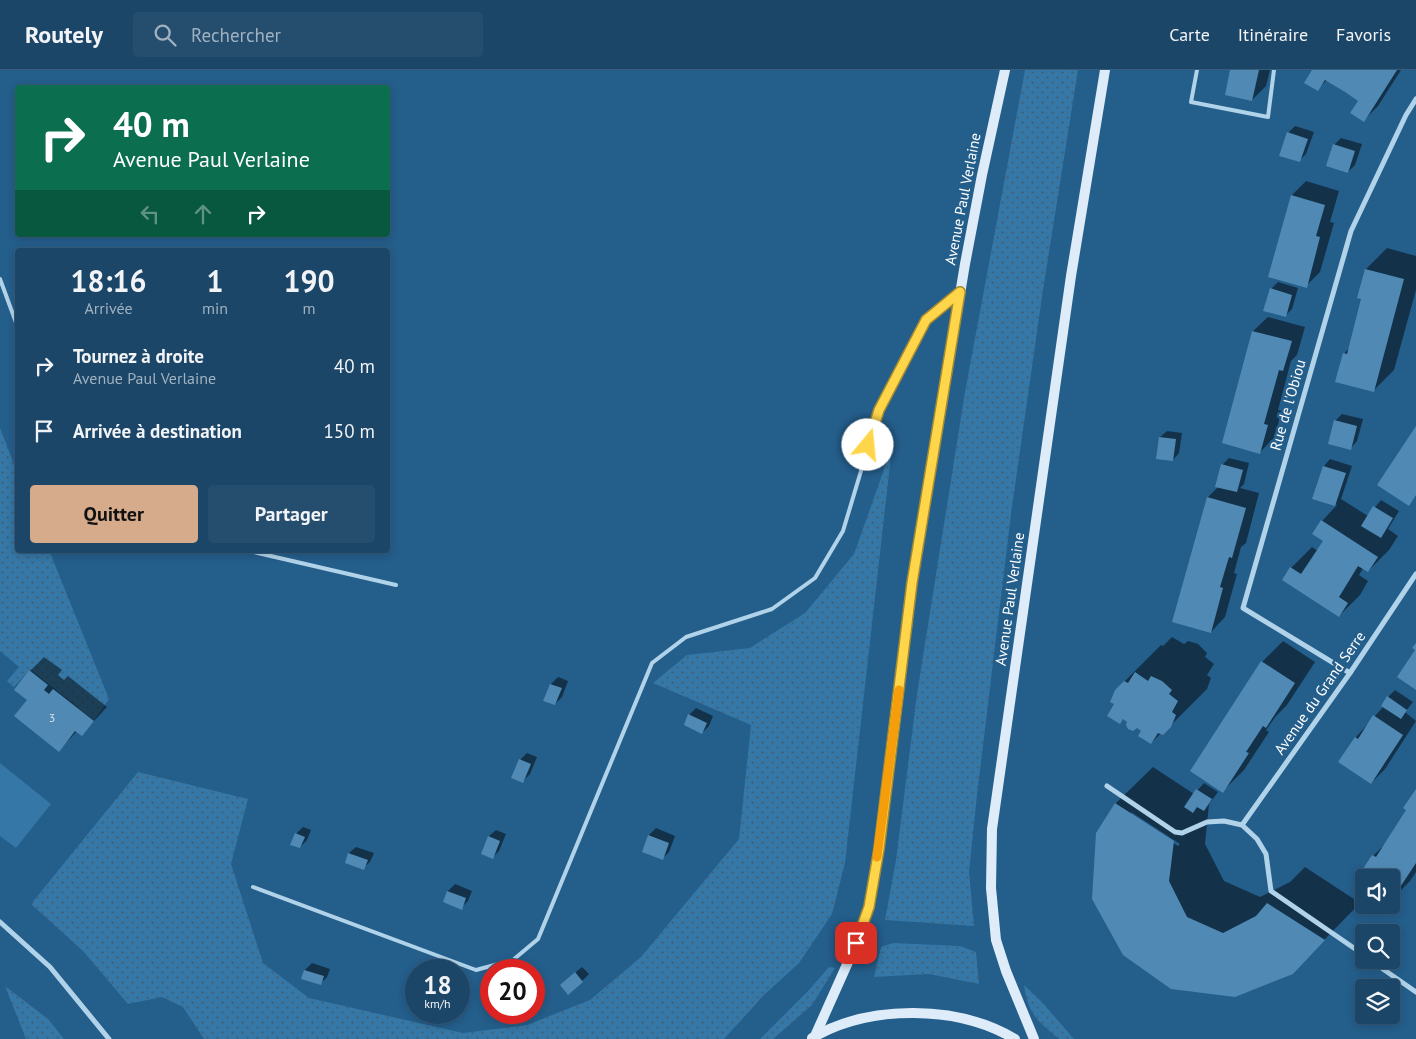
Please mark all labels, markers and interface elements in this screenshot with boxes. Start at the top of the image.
search box [133,12,483,57]
text: Routely [25,19,103,50]
icon: search [151,21,179,49]
text: Rechercher [191,23,281,47]
text: Carte [1169,23,1210,46]
text: Itinéraire [1238,23,1308,46]
text: Favoris [1336,23,1391,46]
text: 40 m [113,101,190,147]
icon: right [30,105,95,170]
street label: Avenue Paul Verlaine [940,131,985,267]
text: Avenue Paul Verlaine [113,145,310,173]
icon: left [136,200,164,228]
icon: ahead [189,200,217,228]
icon: right [242,200,270,228]
text: 18:16 [70,261,147,300]
text: 1 [207,261,224,300]
text: 190 [283,261,335,300]
text: Arrivée [84,298,133,318]
text: min [202,298,228,318]
text: m [303,298,316,318]
text: Tournez à droite [73,344,204,368]
icon: right [30,352,58,380]
text: 40 m [334,354,375,378]
street label: Rue de l'Obiou [1265,357,1310,453]
text: Avenue Paul Verlaine [73,368,216,388]
icon: arrive [30,417,58,445]
position arrow [841,418,893,470]
text: Arrivée à destination [73,419,242,443]
text: 150 m [323,419,375,443]
button: Quitter [30,485,198,543]
button: Partager [208,485,375,543]
street label: Avenue Paul Verlaine [991,531,1028,667]
street label: Avenue du Grand Serre [1270,627,1369,758]
house number: 3 [49,710,55,725]
map controls [1355,869,1400,1024]
button: sound [1355,869,1400,914]
pin [835,922,877,964]
button: search [1355,924,1400,969]
icon: arrive [842,929,870,957]
speed limit sign: 20 [480,959,545,1024]
text: 18 [423,969,452,1001]
button: layers [1355,979,1400,1024]
text: km/h [424,996,451,1011]

